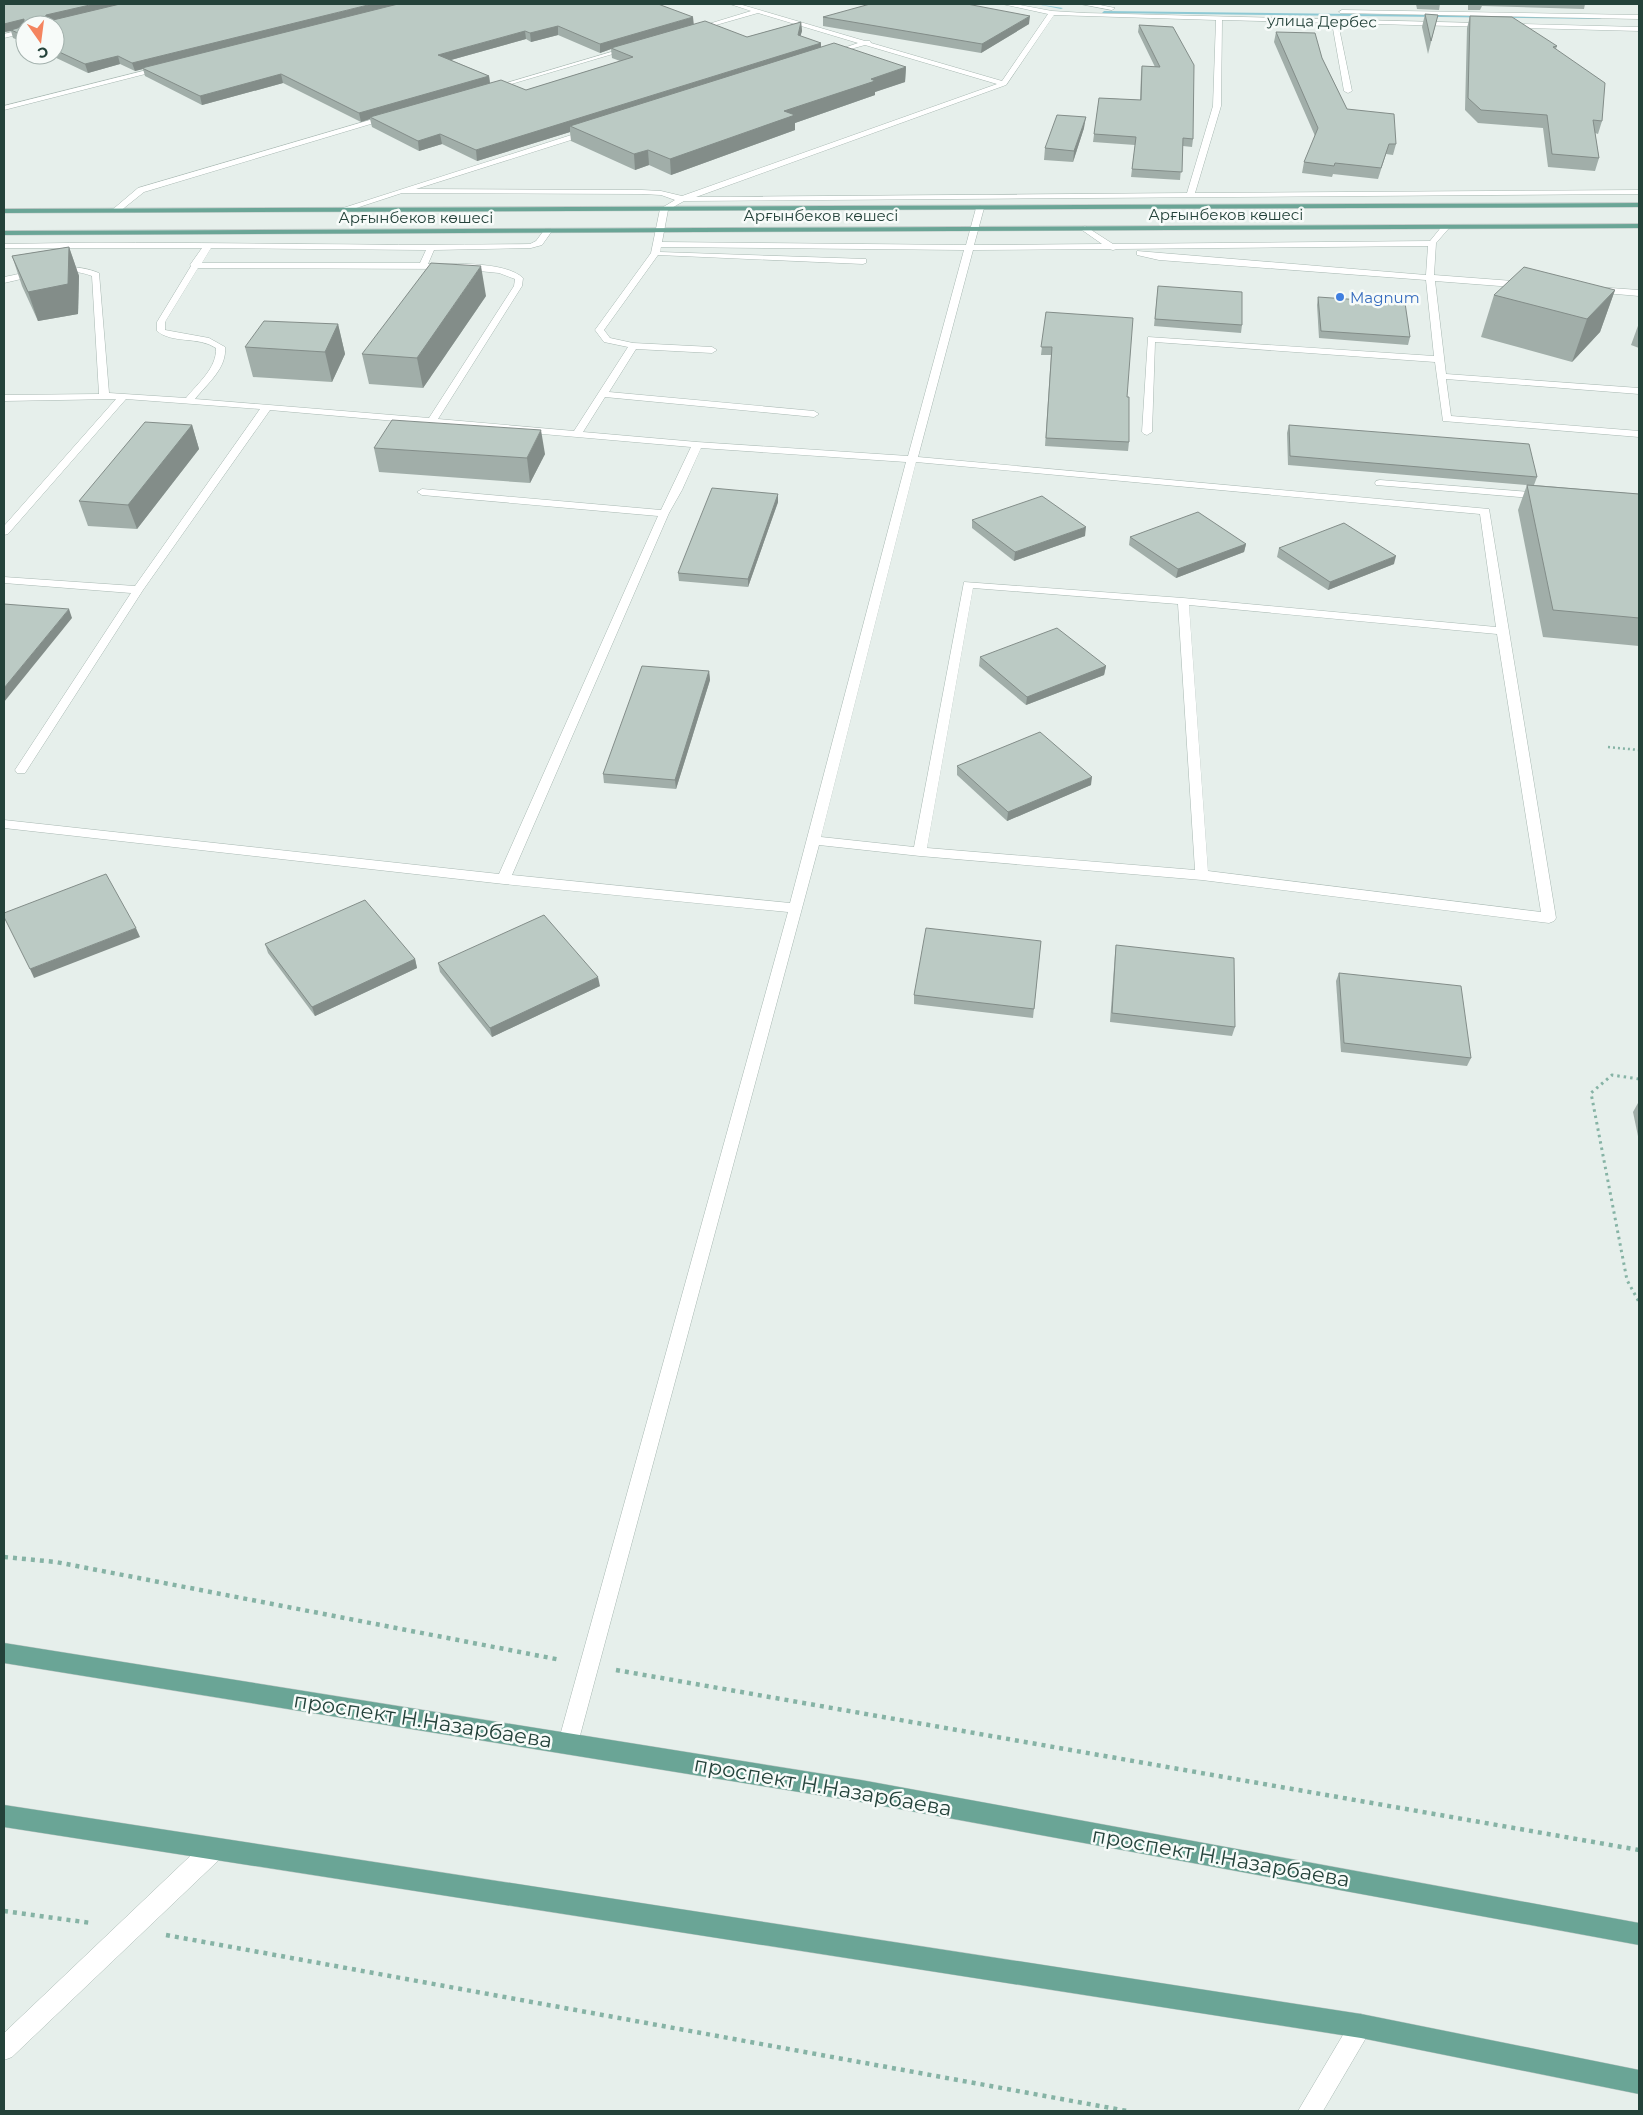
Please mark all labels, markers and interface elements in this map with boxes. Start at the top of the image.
street label: улица Дербес [1266,11,1377,31]
north arrow [15,15,65,65]
text: С [36,43,50,63]
street label: Арғынбеков көшесі [1149,205,1303,224]
street label: Арғынбеков көшесі [744,206,898,225]
street label: Арғынбеков көшесі [339,208,493,227]
place label: Magnum [1350,288,1420,307]
marker: Magnum [1334,291,1346,303]
street label: проспект Н.Назарбаева [292,1687,554,1753]
street label: проспект Н.Назарбаева [692,1751,954,1821]
street label: проспект Н.Назарбаева [1090,1822,1352,1892]

